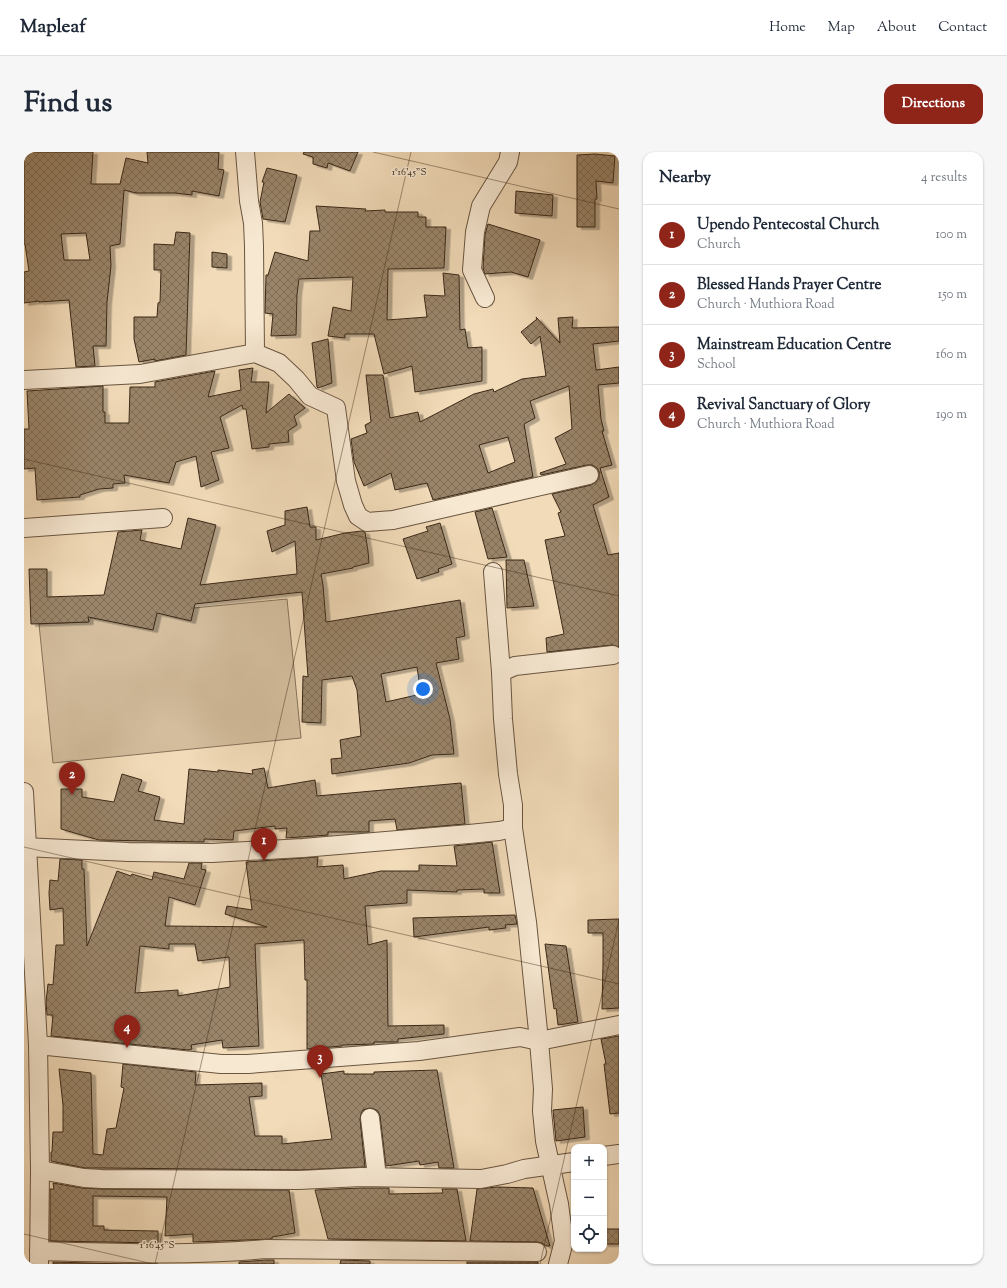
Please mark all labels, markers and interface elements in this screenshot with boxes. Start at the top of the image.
text: Mapleaf [20,14,86,41]
text: Home [769,18,806,38]
text: Map [828,18,855,38]
text: About [877,18,916,38]
text: Contact [938,18,987,38]
text: Find us [24,84,112,124]
button: Directions [884,84,983,124]
text: 1°16'45"S [392,165,426,180]
text: Nearby [659,166,711,190]
text: 4 results [921,169,967,187]
text: Upendo Pentecostal Church [697,215,879,236]
text: 1 [670,226,674,244]
text: 100 m [935,226,967,244]
text: Church [697,236,741,254]
text: Blessed Hands Prayer Centre [697,275,882,296]
text: 2 [669,286,675,304]
text: 150 m [938,286,967,304]
text: Church · Muthiora Road [697,296,835,314]
text: Mainstream Education Centre [697,335,891,356]
text: 3 [669,346,675,364]
text: 160 m [936,346,967,364]
text: School [697,356,736,374]
text: Revival Sanctuary of Glory [697,395,871,416]
text: 4 [669,406,675,424]
text: 190 m [936,406,967,424]
text: Church · Muthiora Road [697,416,835,434]
your location [413,679,433,699]
pin: 2 [59,762,85,795]
pin: 1 [251,828,277,861]
pin: 4 [114,1015,140,1048]
pin: 3 [307,1045,333,1078]
map controls [571,1144,607,1252]
button: + [571,1144,607,1180]
button: − [571,1180,607,1216]
button: locate [571,1216,607,1252]
text: 1°16'45"S [140,1238,174,1253]

